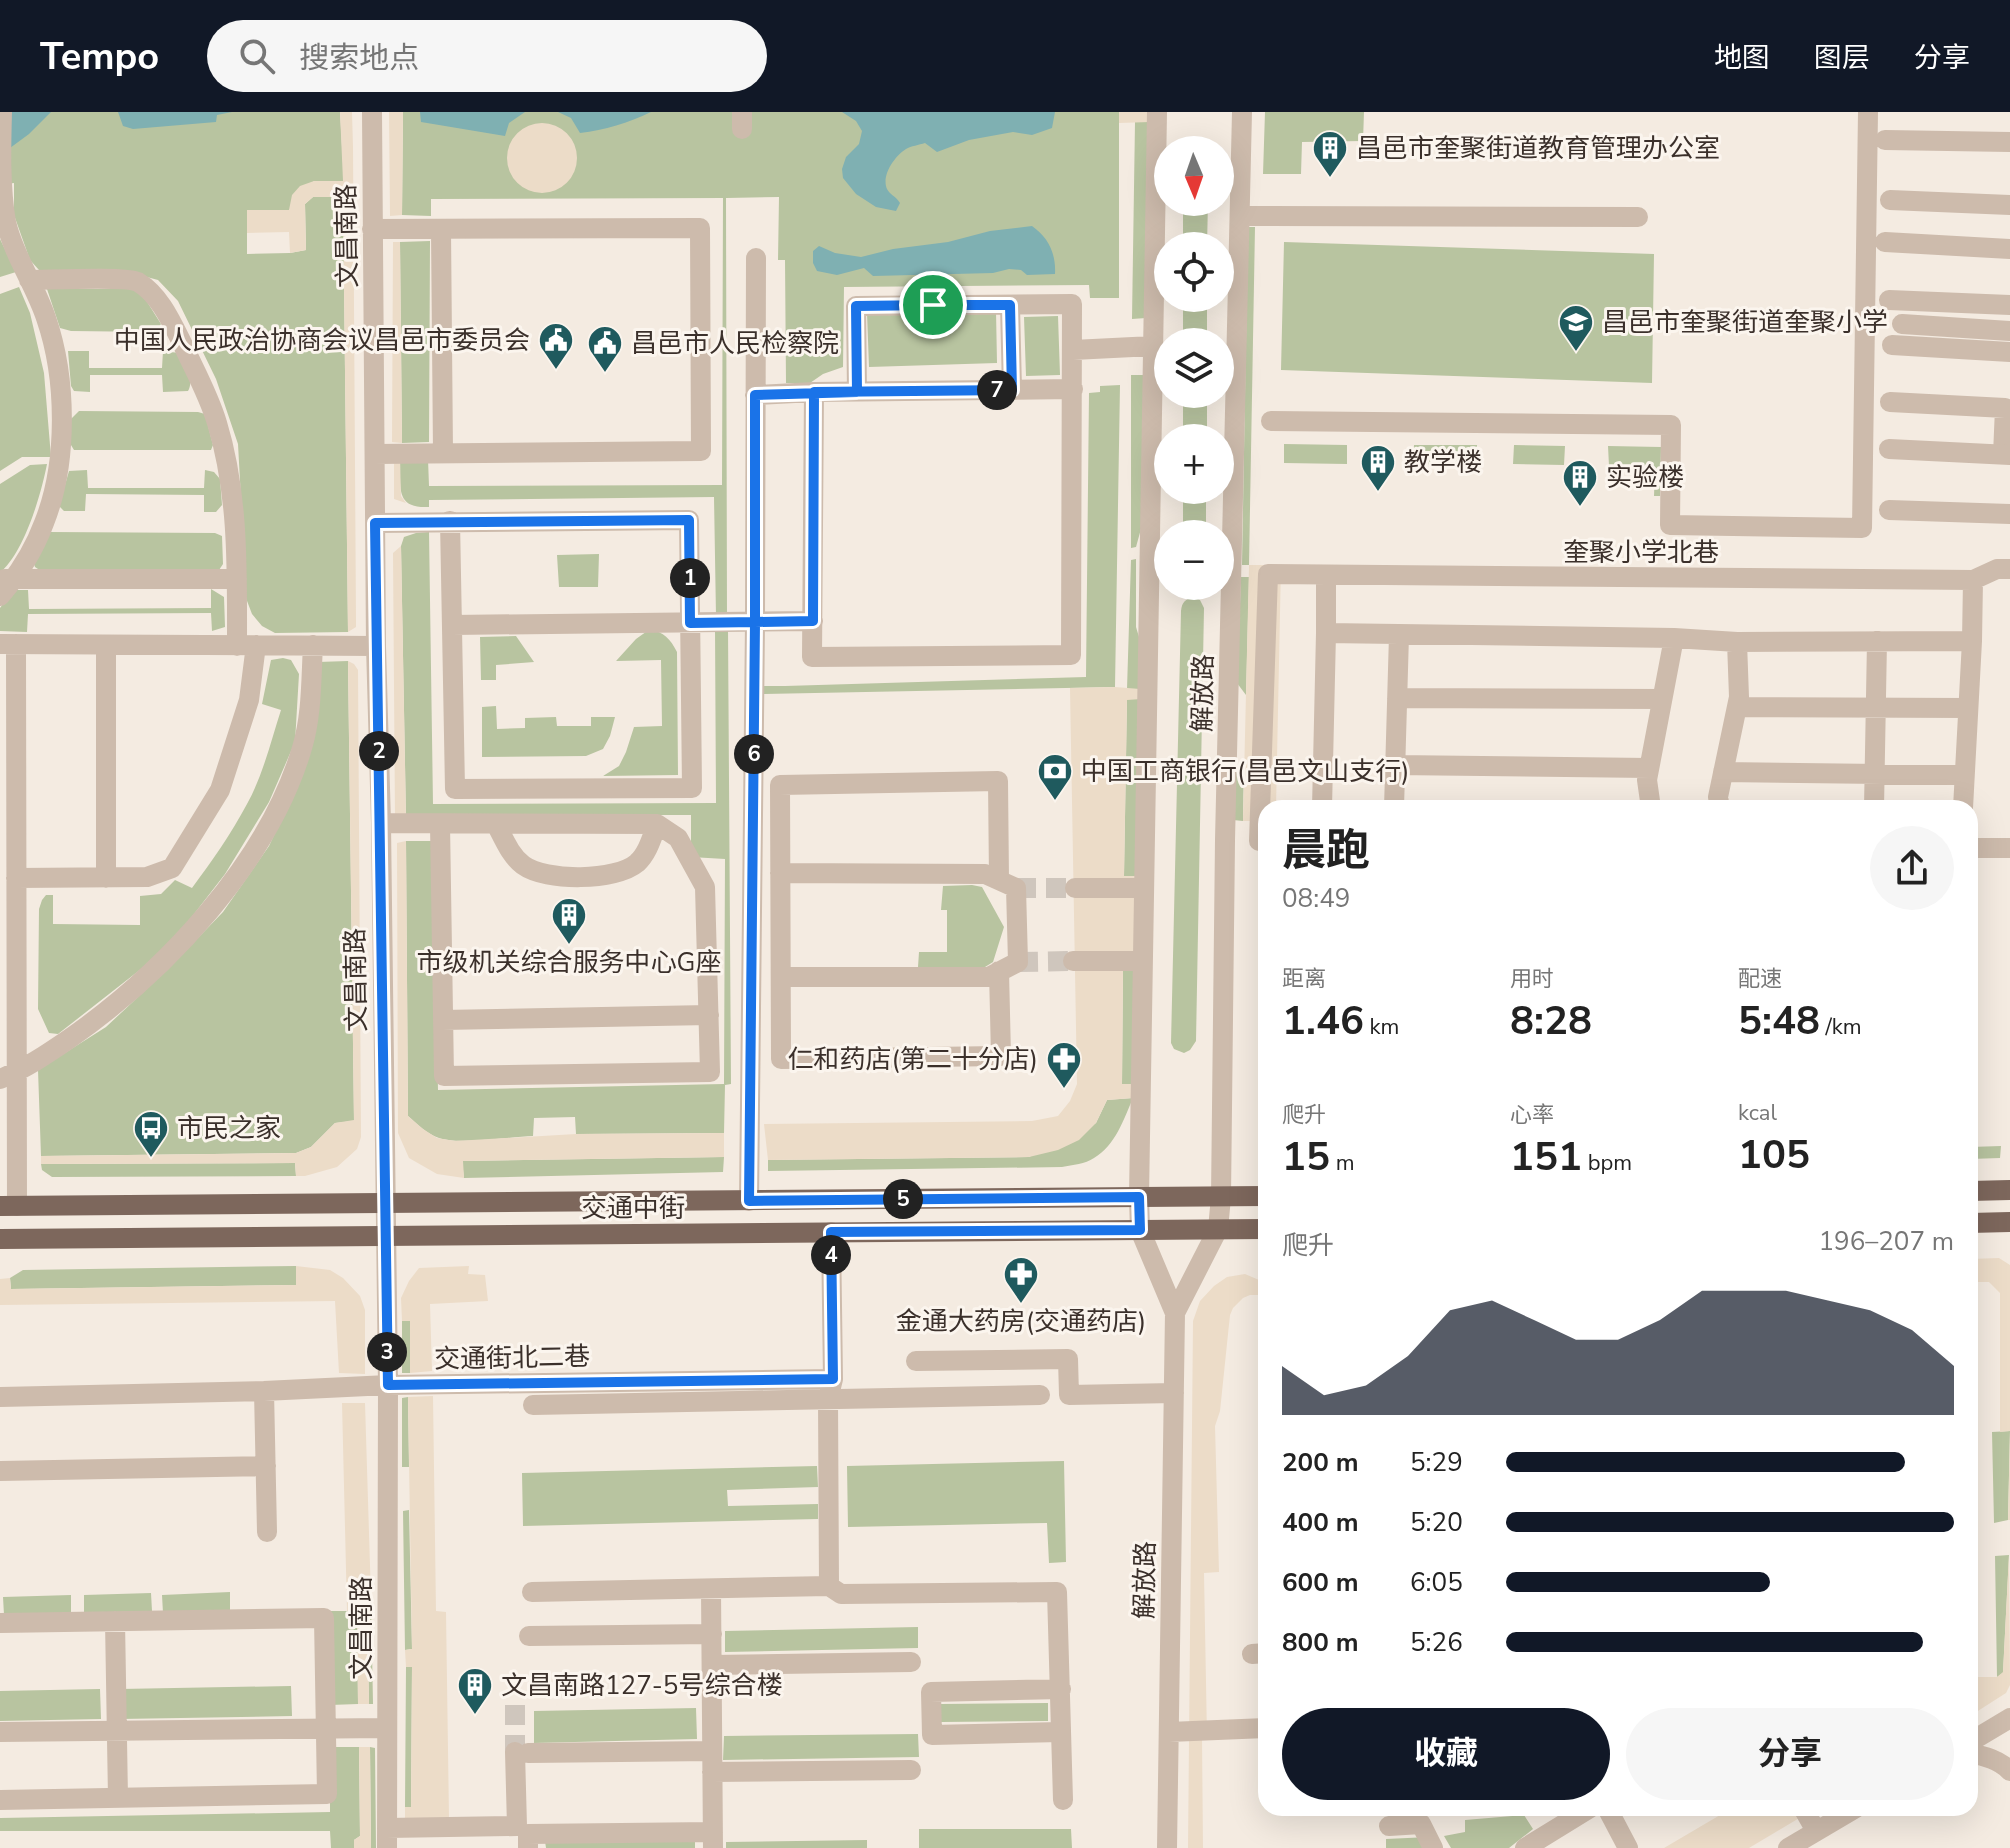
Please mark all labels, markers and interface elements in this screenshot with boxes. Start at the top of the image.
search box [207,20,767,92]
text: Tempo [40,31,159,82]
icon: search [235,34,279,78]
text: 搜索地点 [299,38,419,79]
text: 地图 [1714,39,1770,77]
text: 图层 [1814,39,1870,77]
text: 分享 [1914,39,1970,77]
building icon: 昌邑市奎聚街道教育管理办公室 [1311,129,1349,179]
place label: 昌邑市奎聚街道教育管理办公室 [1356,131,1720,166]
north arrow [1154,136,1234,216]
map controls [1154,136,1234,600]
street label: 文昌南路 [329,184,365,288]
button: locate [1154,232,1234,312]
pin [899,271,967,339]
icon: arrive [911,283,955,327]
school or university icon: 昌邑市奎聚街道奎聚小学 [1557,303,1595,353]
place label: 昌邑市奎聚街道奎聚小学 [1602,305,1888,340]
public building icon: 中国人民政治协商会议昌邑市委员会 [537,321,575,371]
place label: 中国人民政治协商会议昌邑市委员会 [114,323,530,358]
public building icon: 昌邑市人民检察院 [586,324,624,374]
place label: 昌邑市人民检察院 [631,326,839,361]
button: layers [1154,328,1234,408]
pin: 7 [977,370,1017,410]
text: 7 [990,375,1004,405]
button: + [1154,424,1234,504]
building icon: 教学楼 [1359,443,1397,493]
place label: 教学楼 [1404,445,1482,480]
building icon: 实验楼 [1561,458,1599,508]
place label: 实验楼 [1606,460,1684,495]
button: − [1154,520,1234,600]
street label: 奎聚小学北巷 [1563,535,1719,570]
pin: 1 [670,558,710,598]
text: 1 [683,563,697,593]
street label: 解放路 [1185,654,1221,732]
pin: 2 [359,731,399,771]
pin: 6 [734,734,774,774]
text: 2 [372,736,386,766]
text: 6 [747,739,761,769]
bank icon: 中国工商银行(昌邑文山支行) [1036,752,1074,802]
place label: 中国工商银行(昌邑文山支行) [1081,754,1409,789]
text: 晨跑 [1282,821,1370,881]
button: share [1870,826,1954,910]
text: 08:49 [1282,881,1350,916]
building icon: 市级机关综合服务中心G座 [550,896,588,946]
street label: 文昌南路 [338,928,374,1032]
place label: 市级机关综合服务中心G座 [417,945,721,980]
text: 距离 [1282,964,1326,994]
text: 用时 [1510,964,1554,994]
text: 配速 [1738,964,1782,994]
text: 1.46 [1282,994,1364,1048]
text: 8:28 [1510,994,1592,1048]
text: 5:48 [1738,994,1820,1048]
text: km [1364,1012,1399,1042]
text: /km [1820,1012,1862,1042]
pharmacy icon: 仁和药店(第二十分店) [1045,1040,1083,1090]
place label: 仁和药店(第二十分店) [788,1042,1038,1077]
text: kcal [1738,1098,1777,1128]
text: 爬升 [1282,1100,1326,1130]
text: 心率 [1510,1100,1554,1130]
bus stop icon: 市民之家 [132,1109,170,1159]
place label: 市民之家 [177,1111,281,1146]
text: 105 [1738,1128,1810,1182]
text: 15 [1282,1130,1330,1184]
text: 151 [1510,1130,1582,1184]
text: m [1330,1148,1355,1178]
text: bpm [1582,1148,1632,1178]
pin: 5 [883,1179,923,1219]
text: 5 [896,1184,910,1214]
street label: 交通中街 [581,1191,685,1226]
text: 196–207 m [1818,1224,1954,1259]
text: 爬升 [1282,1228,1334,1263]
pin: 4 [811,1235,851,1275]
text: 4 [824,1240,838,1270]
pharmacy icon: 金通大药房(交通药店) [1002,1255,1040,1305]
place label: 金通大药房(交通药店) [896,1304,1146,1339]
pin: 3 [367,1332,407,1372]
text: 3 [380,1337,394,1367]
street label: 交通街北二巷 [434,1339,590,1377]
text: 200 m [1282,1445,1359,1480]
text: 5:29 [1410,1445,1463,1480]
text: 400 m [1282,1505,1359,1540]
text: 5:20 [1410,1505,1463,1540]
street label: 解放路 [1127,1541,1163,1619]
text: 600 m [1282,1565,1359,1600]
text: 6:05 [1410,1565,1463,1600]
street label: 文昌南路 [344,1576,379,1680]
text: 800 m [1282,1625,1359,1660]
text: 5:26 [1410,1625,1463,1660]
building icon: 文昌南路127-5号综合楼 [456,1666,494,1716]
place label: 文昌南路127-5号综合楼 [501,1668,782,1703]
button: 收藏 [1282,1708,1610,1800]
button: 分享 [1626,1708,1954,1800]

